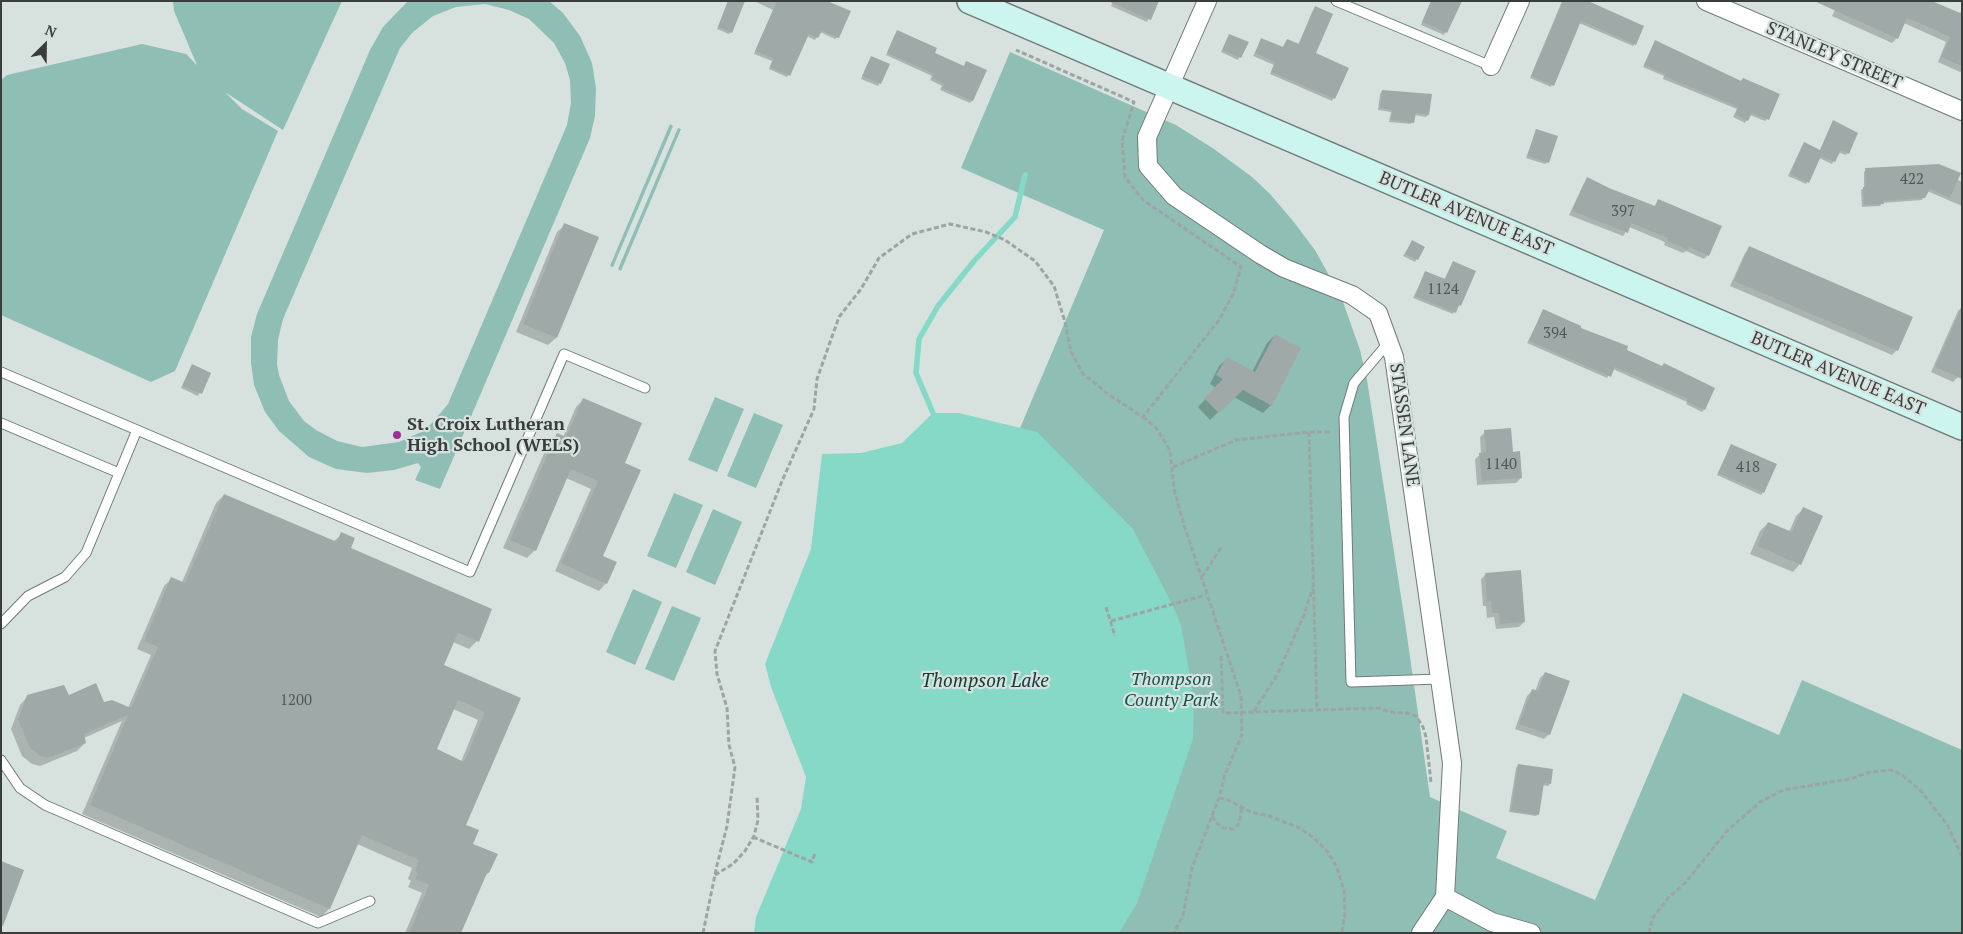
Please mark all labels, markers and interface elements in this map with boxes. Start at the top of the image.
street label: STANLEY STREET [1763,18,1905,94]
north arrow [20,20,70,70]
text: N [42,20,60,42]
street label: BUTLER AVENUE EAST [1376,167,1556,261]
house number: 422 [1900,171,1924,189]
house number: 397 [1611,203,1635,221]
house number: 1124 [1427,281,1459,299]
house number: 394 [1543,325,1567,343]
street label: BUTLER AVENUE EAST [1748,327,1928,421]
street label: STASSEN LANE [1385,362,1423,488]
place label: St. Croix Lutheran High School (WELS) [407,414,579,456]
marker: St. Croix Lutheran High School (WELS) [391,429,403,441]
house number: 1140 [1485,456,1517,474]
house number: 418 [1736,459,1760,477]
park label: Thompson County Park [1124,669,1218,712]
water label: Thompson Lake [921,671,1049,693]
house number: 1200 [280,692,312,710]

